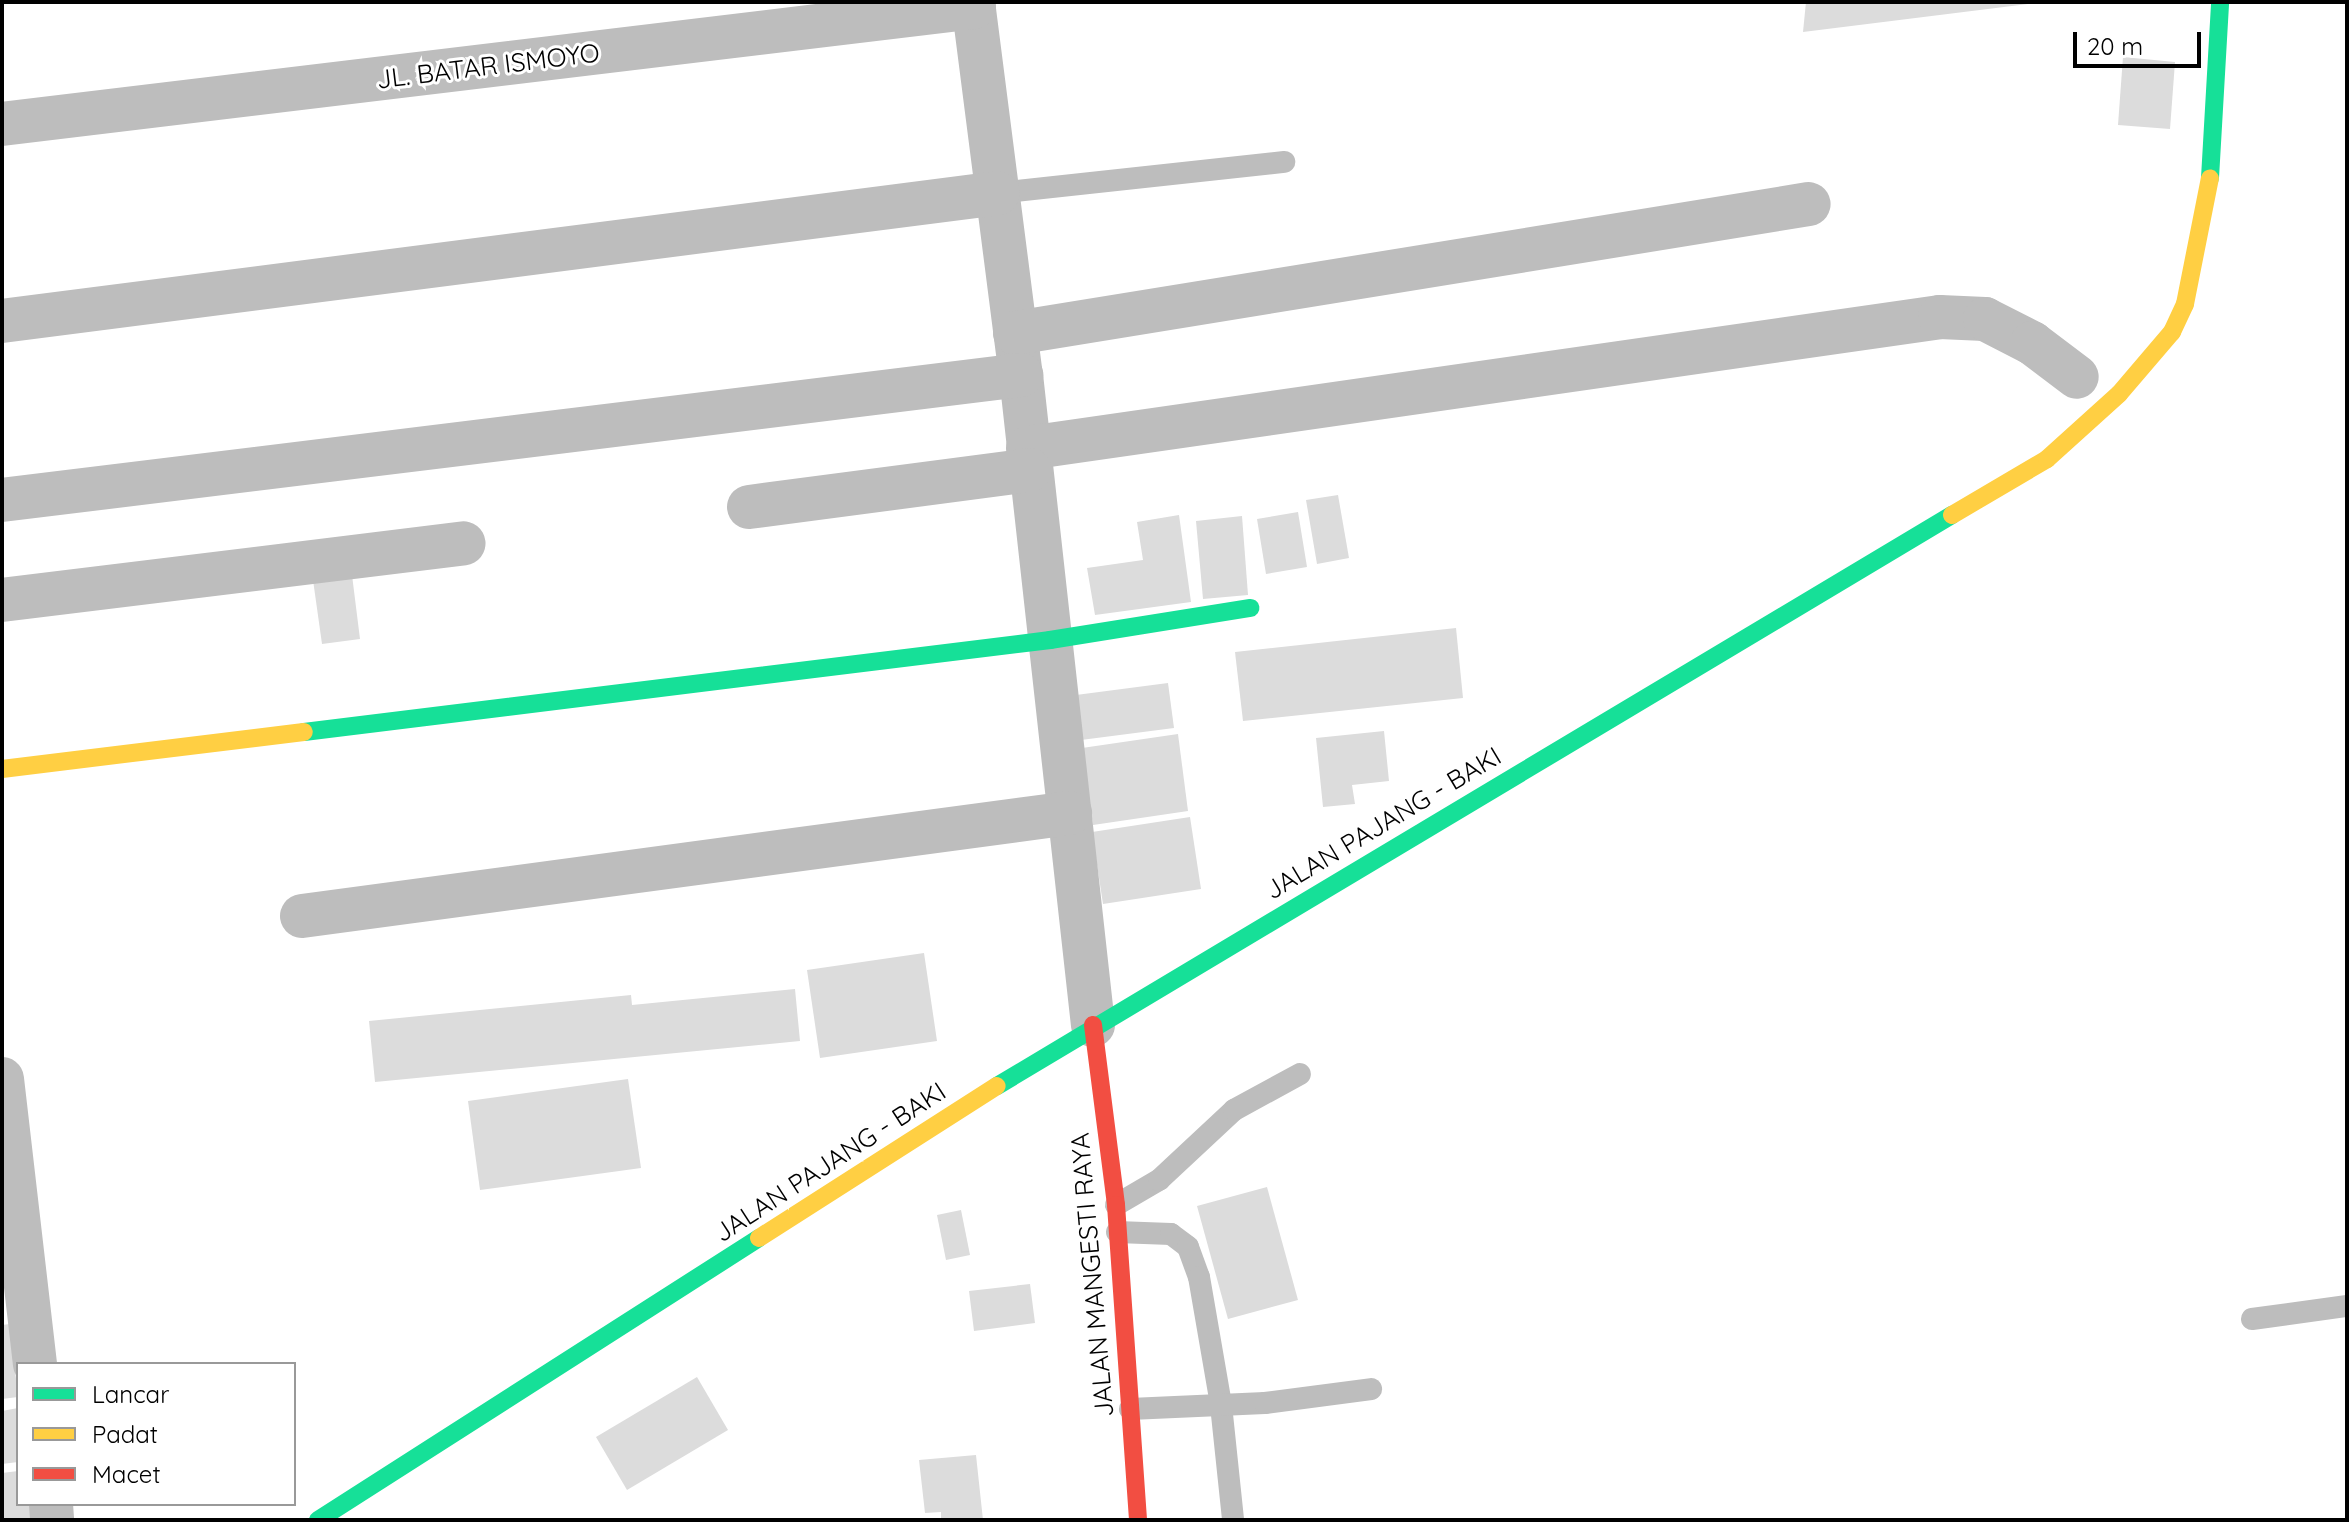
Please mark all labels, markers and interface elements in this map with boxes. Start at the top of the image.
scale bar [2077,16,2205,66]
text: 20 m [2087,31,2143,61]
street label: JL. BATAR ISMOYO [375,37,601,95]
street label: JALAN PAJANG - BAKI [1259,740,1507,906]
street label: JALAN PAJANG - BAKI [708,1075,952,1249]
street label: JALAN MANGESTI RAYA [1064,1132,1120,1418]
legend [16,1362,296,1506]
text: Lancar [92,1379,169,1409]
text: Padat [92,1419,158,1449]
text: Macet [92,1459,161,1489]

